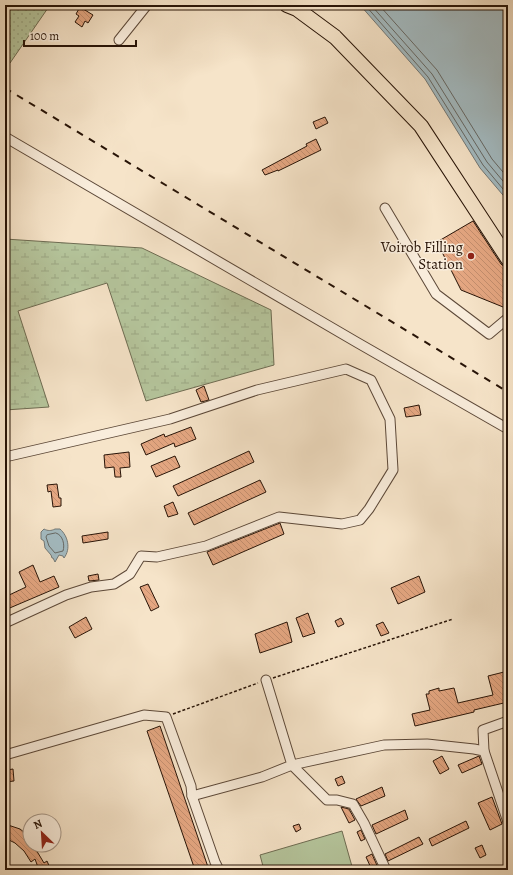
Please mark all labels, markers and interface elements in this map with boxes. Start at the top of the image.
scale bar [24,22,136,48]
text: 100 m [30,28,59,44]
place label: Voirob Filling Station [380,237,463,274]
marker: Voirob Filling Station [466,251,476,261]
north arrow [22,813,62,853]
text: N [31,816,45,833]

